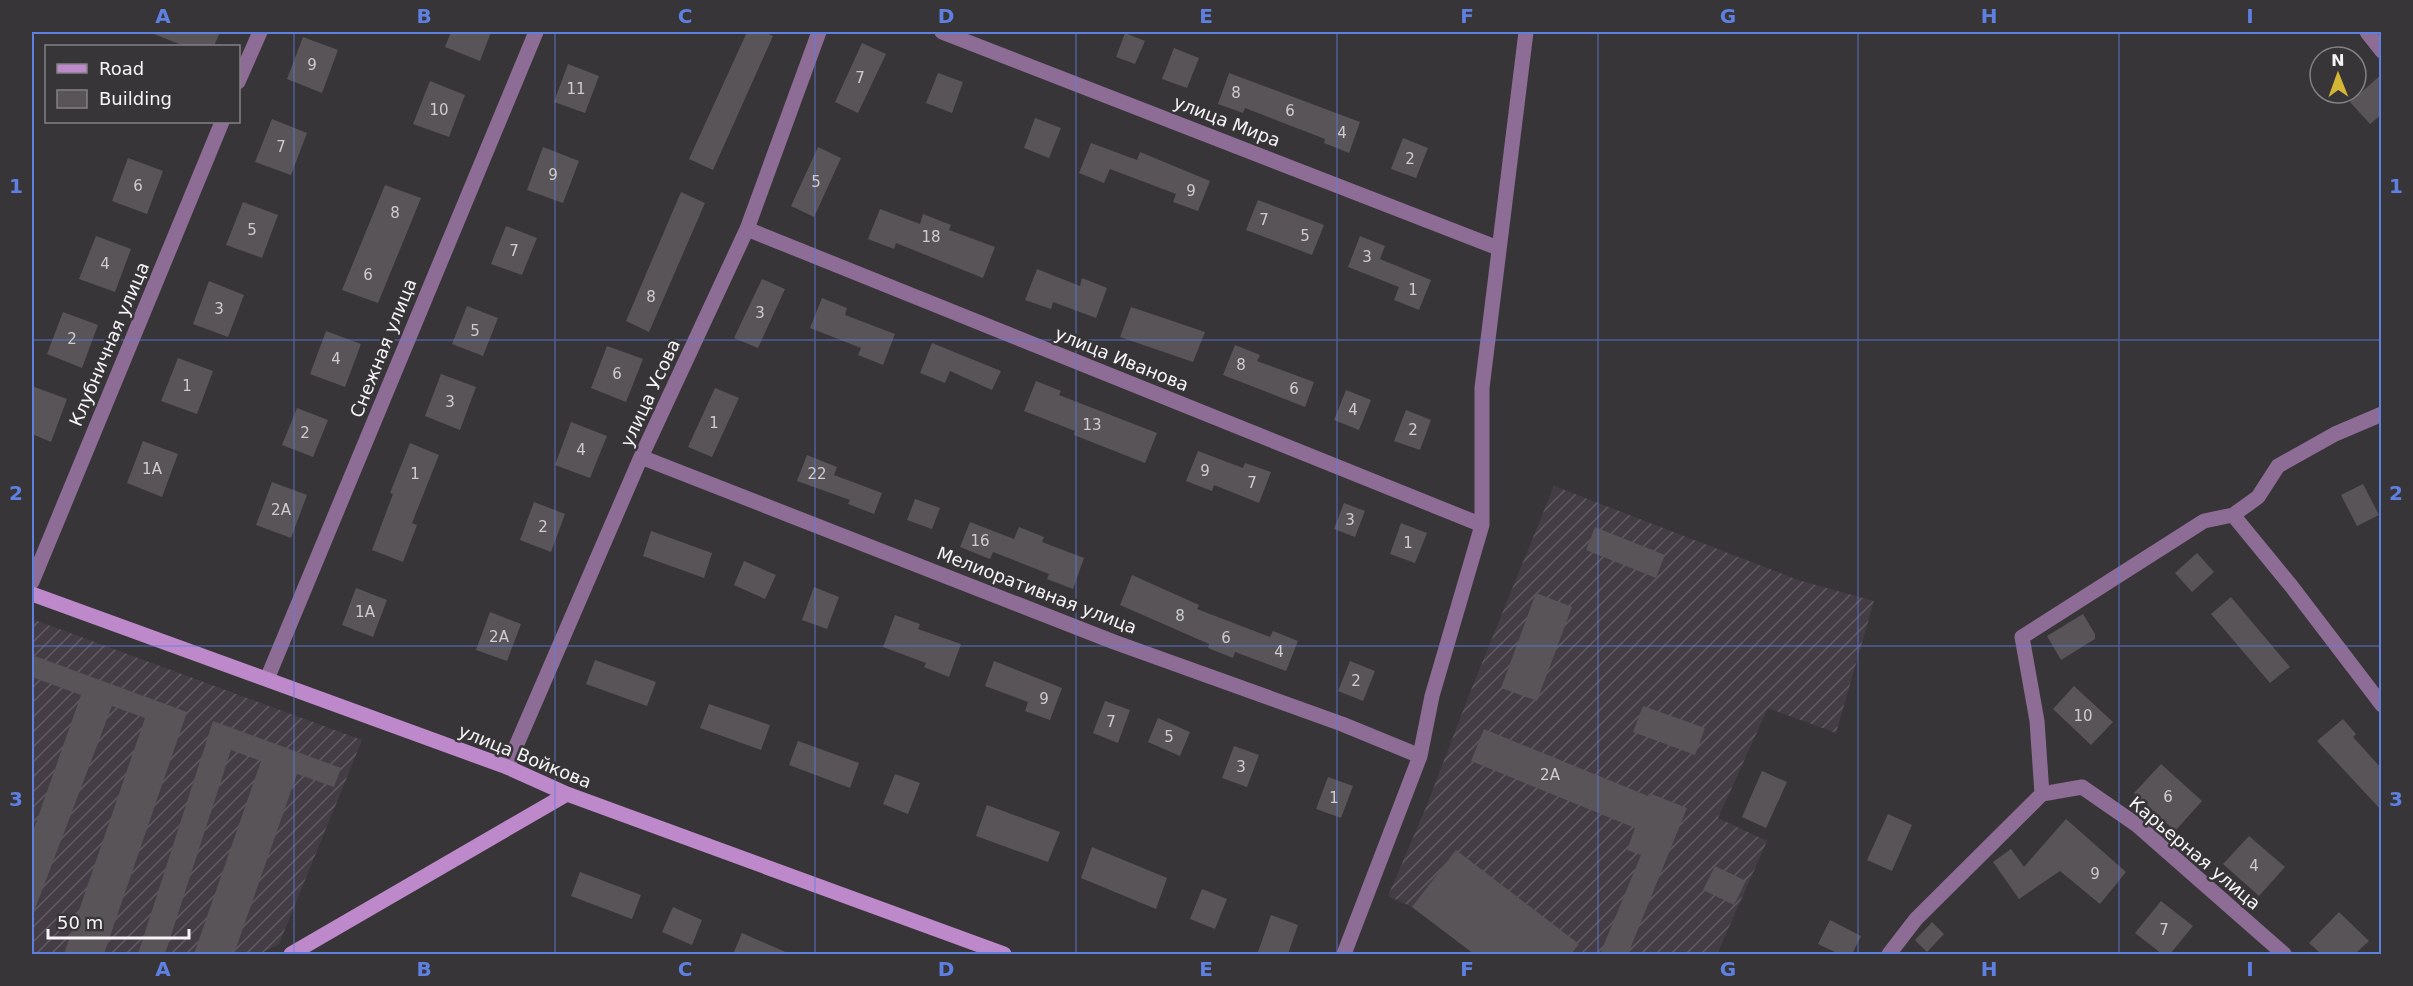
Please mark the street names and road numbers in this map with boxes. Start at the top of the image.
street label: улица Мира [1171,91,1283,151]
street label: Клубничная улица [65,259,153,429]
street label: Снежная улица [346,275,420,421]
street label: улица Иванова [1052,323,1192,395]
street label: улица Усова [616,336,684,450]
street label: Мелиоративная улица [934,542,1140,638]
street label: улица Войкова [455,720,595,792]
street label: Карьерная улица [2125,792,2265,914]

